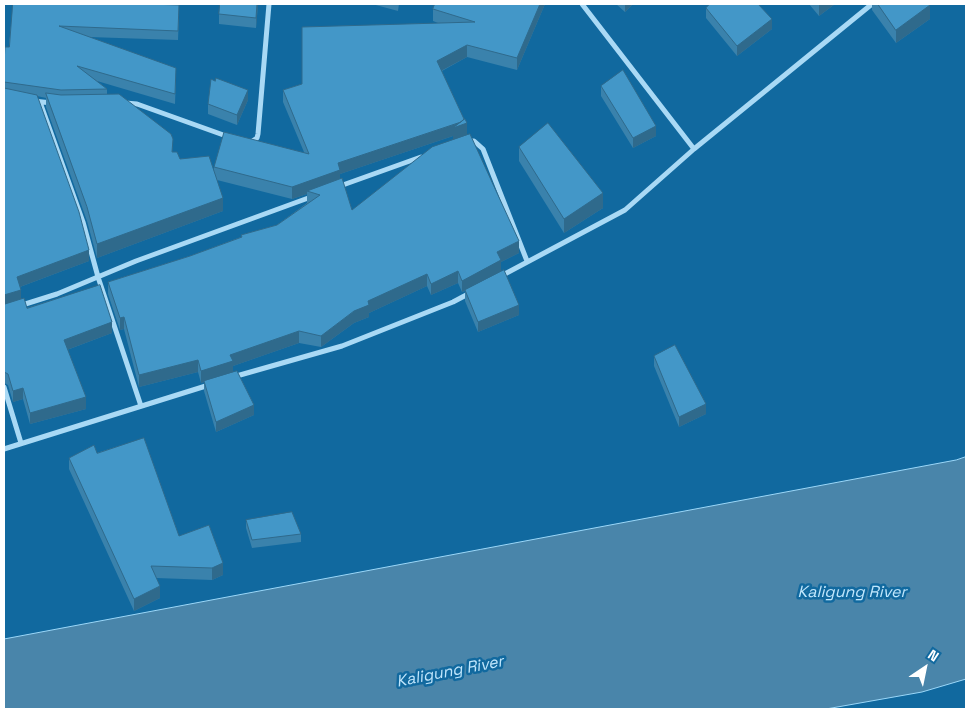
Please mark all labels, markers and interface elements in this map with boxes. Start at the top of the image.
water label: Kaligung River [798,583,906,603]
north arrow [900,643,950,693]
text: N [924,645,942,666]
water label: Kaligung River [395,652,505,692]

